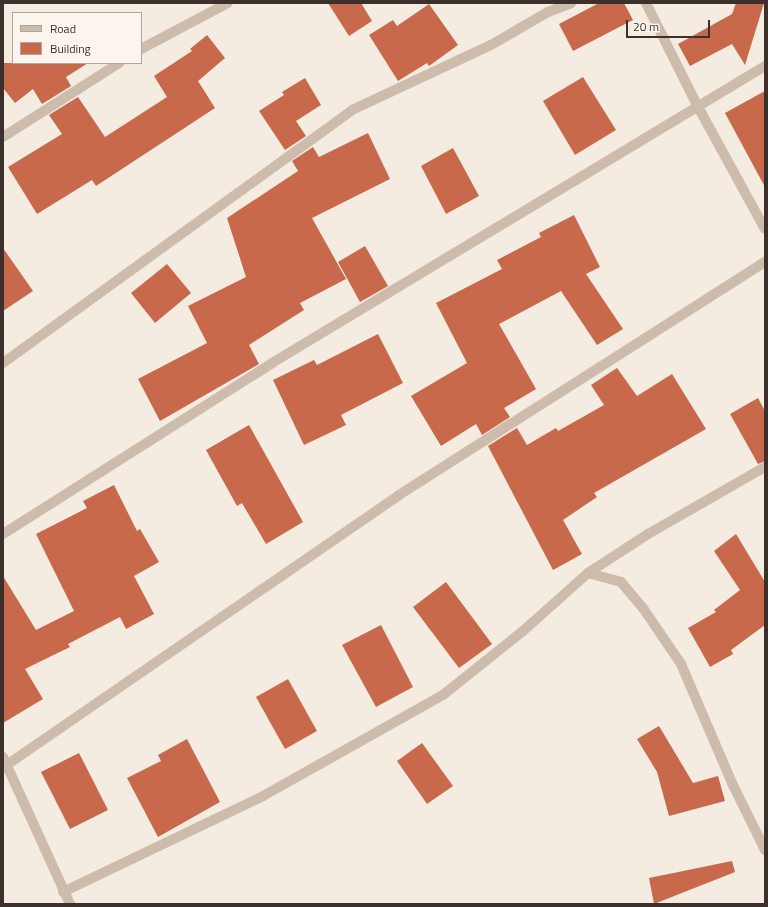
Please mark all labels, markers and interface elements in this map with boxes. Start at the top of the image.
legend [12,12,142,64]
scale bar [628,12,712,38]
text: 20 m [633,17,659,36]
text: Road [50,19,76,38]
text: Building [50,39,91,58]

